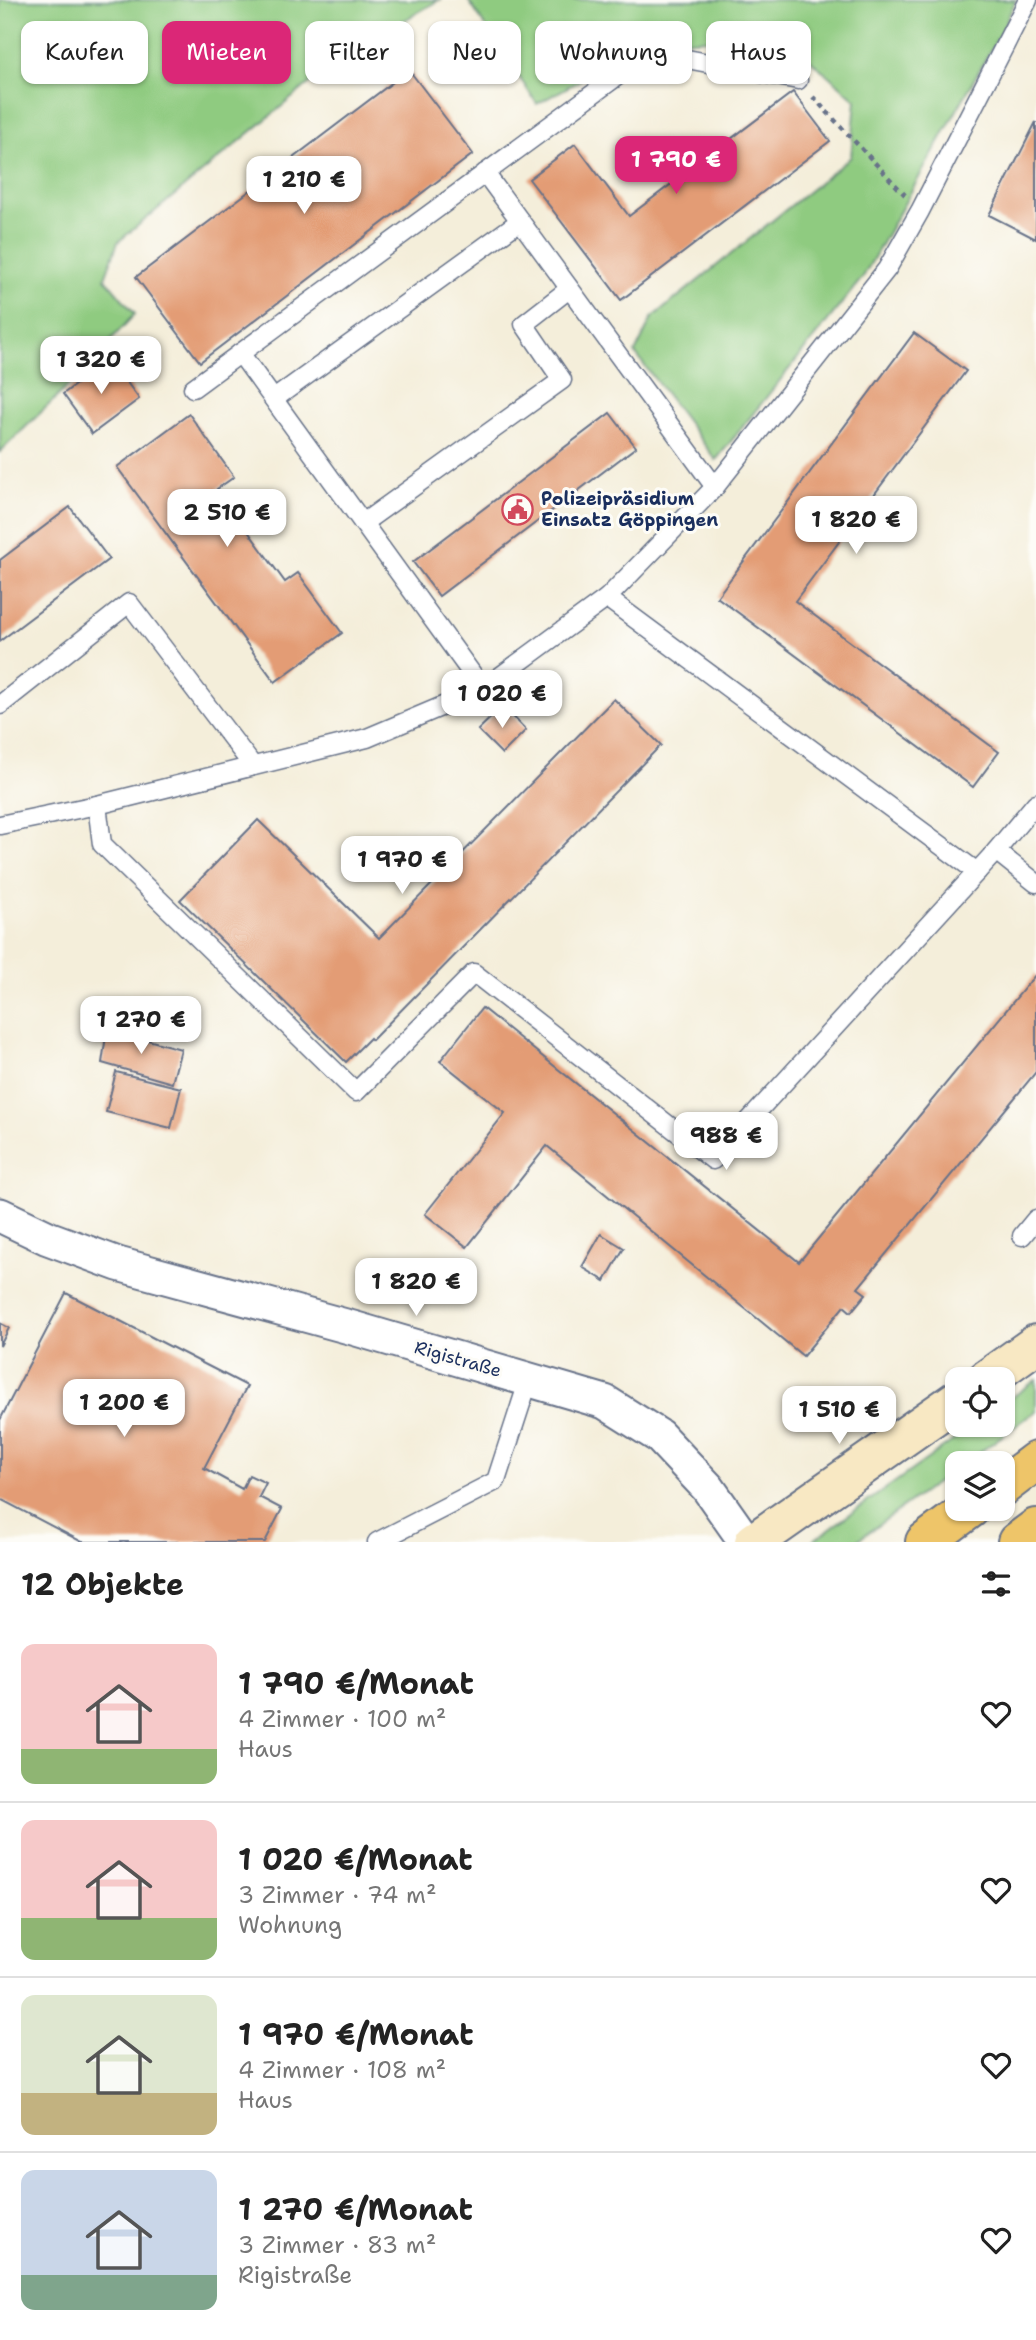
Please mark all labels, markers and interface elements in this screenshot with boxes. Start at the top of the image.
chip: Kaufen [21,21,148,84]
chip: Mieten [162,21,291,84]
chip: Filter [305,21,414,84]
chip: Neu [428,21,521,84]
chip: Wohnung [535,21,692,84]
chip: Haus [706,21,811,84]
pin: 1 790 € [611,136,741,196]
text: 1 790 € [631,144,721,174]
pin: 1 210 € [239,156,369,216]
text: 1 210 € [262,164,346,194]
pin: 1 320 € [36,336,166,396]
text: 1 320 € [56,344,146,374]
place label: Polizeipräsidium Einsatz Göppingen [541,487,718,532]
pin: 2 510 € [162,490,292,549]
public building icon: Polizeipräsidium Einsatz Göppingen [501,492,535,526]
pin: 1 820 € [791,496,921,556]
text: 2 510 € [183,497,271,527]
text: 1 820 € [811,504,901,534]
pin: 1 020 € [437,670,567,730]
text: 1 020 € [457,678,547,708]
pin: 1 970 € [337,836,467,896]
text: 1 970 € [357,844,447,874]
pin: 1 270 € [76,996,206,1056]
text: 1 270 € [96,1004,186,1034]
pin: 988 € [677,1112,775,1172]
text: 988 € [690,1120,762,1150]
pin: 1 820 € [351,1258,481,1318]
text: 1 820 € [371,1266,461,1296]
street label: Rigistraße [412,1335,504,1383]
map controls [945,1367,1015,1521]
button: locate [945,1367,1015,1437]
pin: 1 200 € [59,1380,189,1439]
pin: 1 510 € [774,1386,904,1446]
text: 1 200 € [79,1387,169,1417]
text: 1 510 € [798,1394,880,1424]
button: layers [945,1451,1015,1521]
text: 12 Objekte [21,1564,184,1605]
icon: filters [977,1565,1015,1603]
text: 1 790 €/Monat [238,1663,474,1704]
icon: home [77,1672,161,1756]
icon: heart [977,1695,1015,1733]
text: 4 Zimmer · 100 m² [238,1704,446,1734]
text: Haus [238,1734,293,1764]
text: 1 020 €/Monat [238,1839,473,1880]
icon: home [77,1848,161,1932]
icon: heart [977,1871,1015,1909]
text: 3 Zimmer · 74 m² [238,1880,436,1910]
text: Wohnung [238,1910,342,1940]
text: 1 970 €/Monat [238,2014,474,2055]
icon: home [77,2023,161,2107]
icon: heart [977,2046,1015,2084]
text: 4 Zimmer · 108 m² [238,2055,446,2085]
text: Haus [238,2085,293,2115]
text: 1 270 €/Monat [238,2189,473,2230]
icon: home [77,2198,161,2282]
icon: heart [977,2221,1015,2259]
text: 3 Zimmer · 83 m² [238,2230,436,2260]
text: Rigistraße [238,2260,352,2290]

